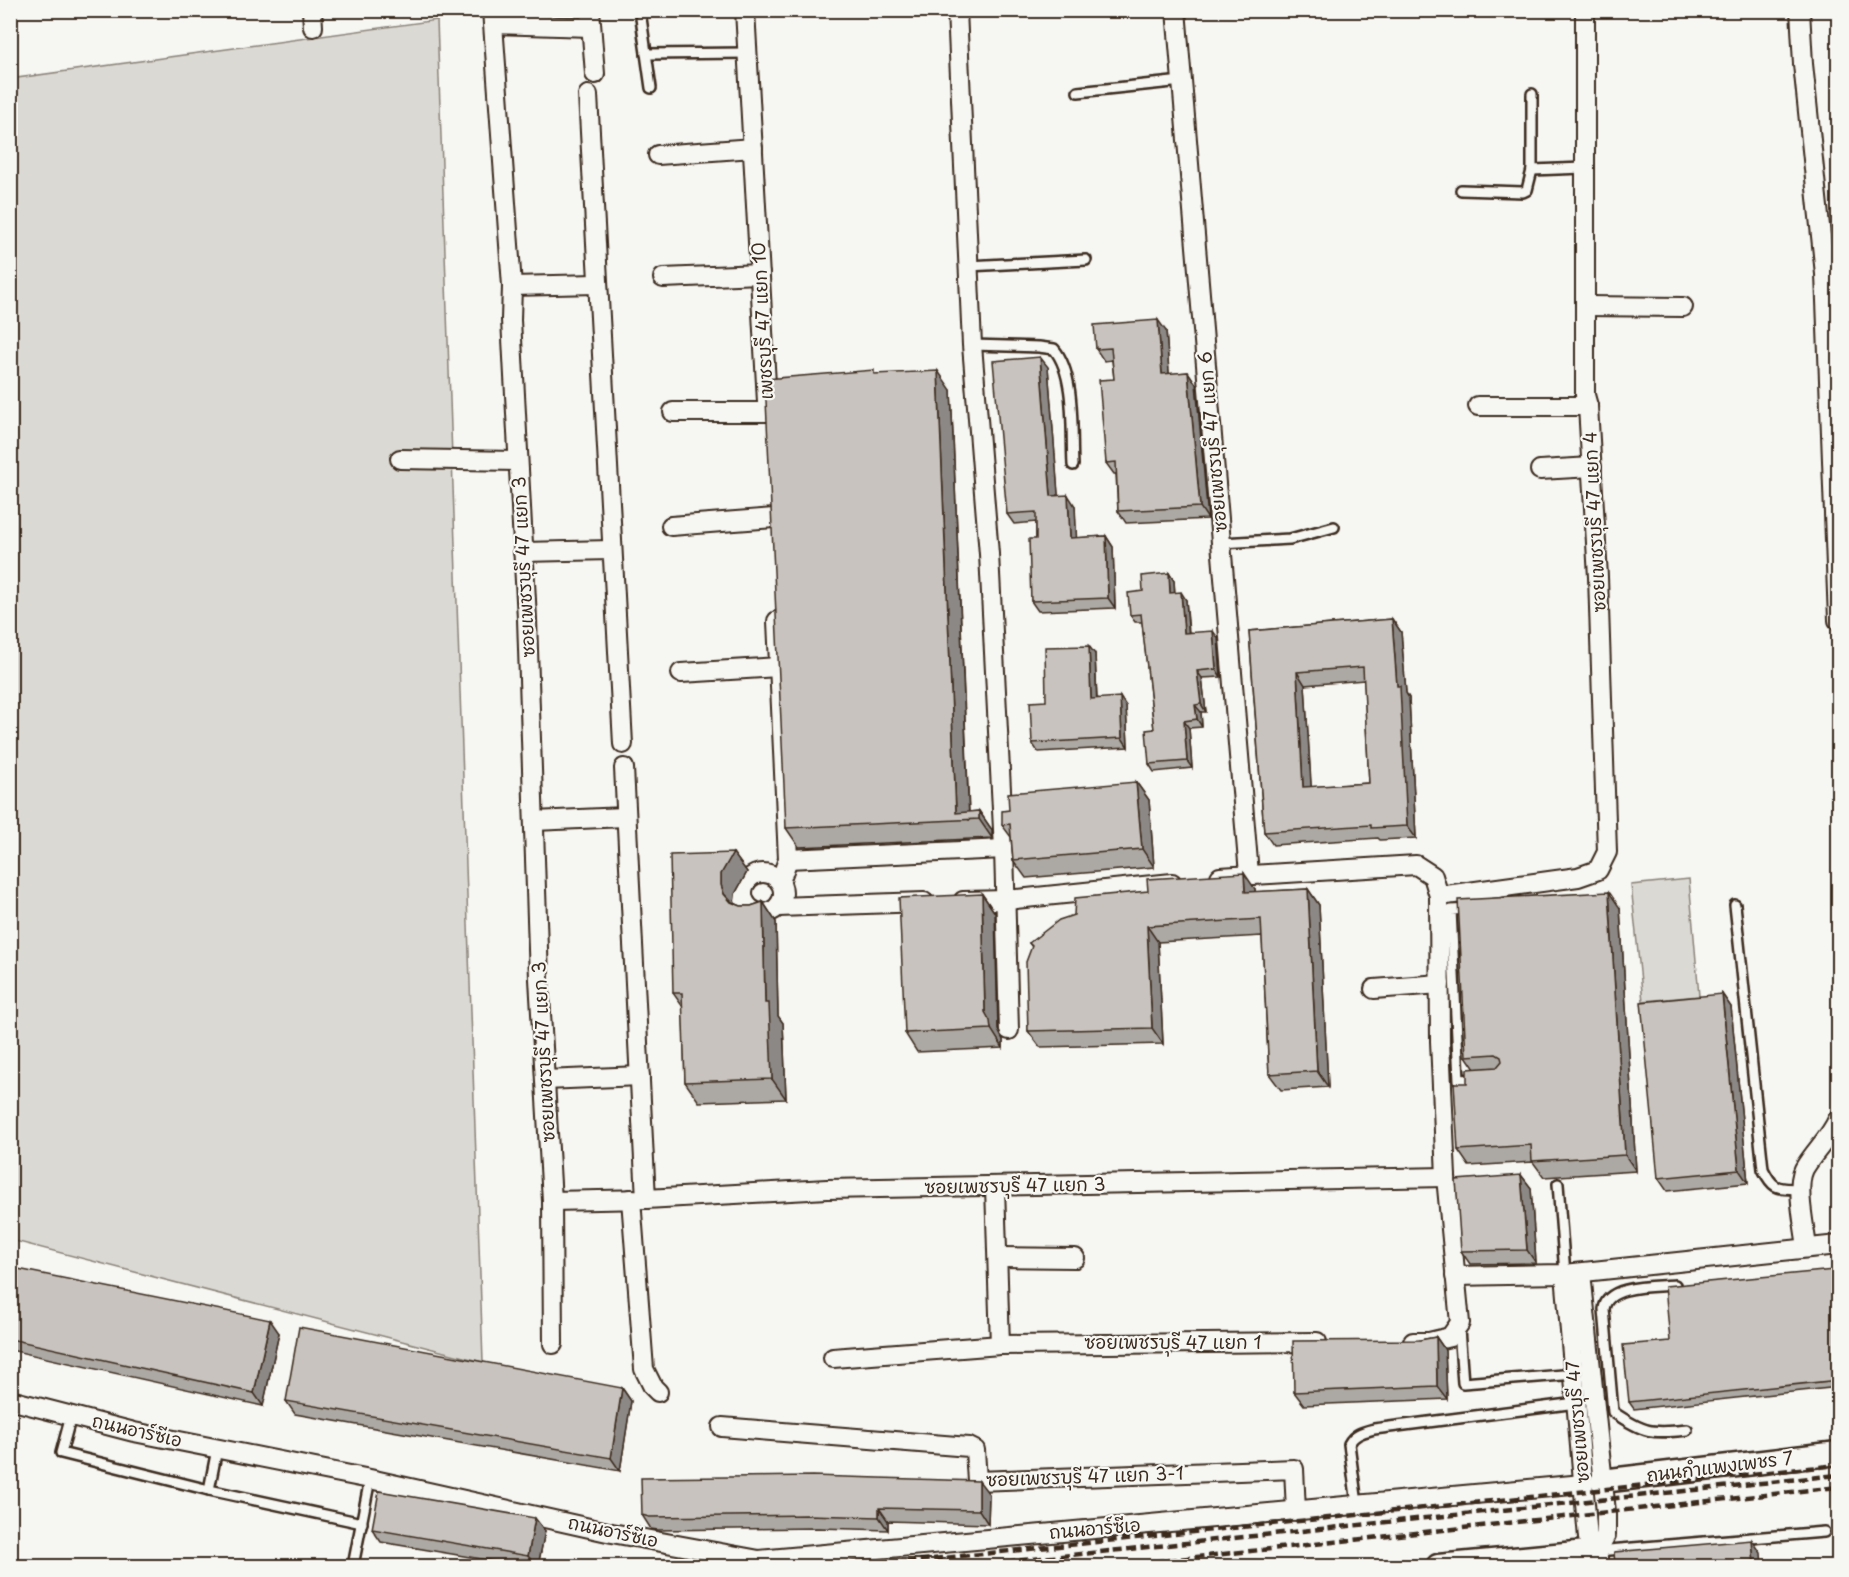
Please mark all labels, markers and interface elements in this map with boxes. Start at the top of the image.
street label: เพชรบุุรี 47 แยก 10 [744,242,781,400]
street label: ซอยเพชรบุรี 47 แยก 6 [1190,350,1235,534]
street label: ซอยเพชรบุรี 47 แยก 4 [1575,431,1614,613]
street label: ซอยเพชรบุรี 47 แยก 3 [504,476,543,658]
street label: ซอยเพชรบุรี 47 แยก 3 [524,961,563,1143]
street label: ซอยเพชรบุรี 47 แยก 3 [924,1169,1106,1202]
street label: ซอยเพชรบุรี 47 แยก 1 [1084,1328,1262,1357]
street label: ซอยเพชรบุรี 47 [1558,1359,1597,1485]
street label: ถนนอาร์ซีเอ [90,1406,185,1453]
street label: ถนนกำแพงเพชร 7 [1645,1443,1795,1488]
street label: ซอยเพชรบุรี 47 แยก 3-1 [986,1459,1184,1494]
street label: ถนนอาร์ซีเอ [566,1508,661,1553]
street label: ถนนอาร์ซีเอ [1048,1510,1142,1545]

